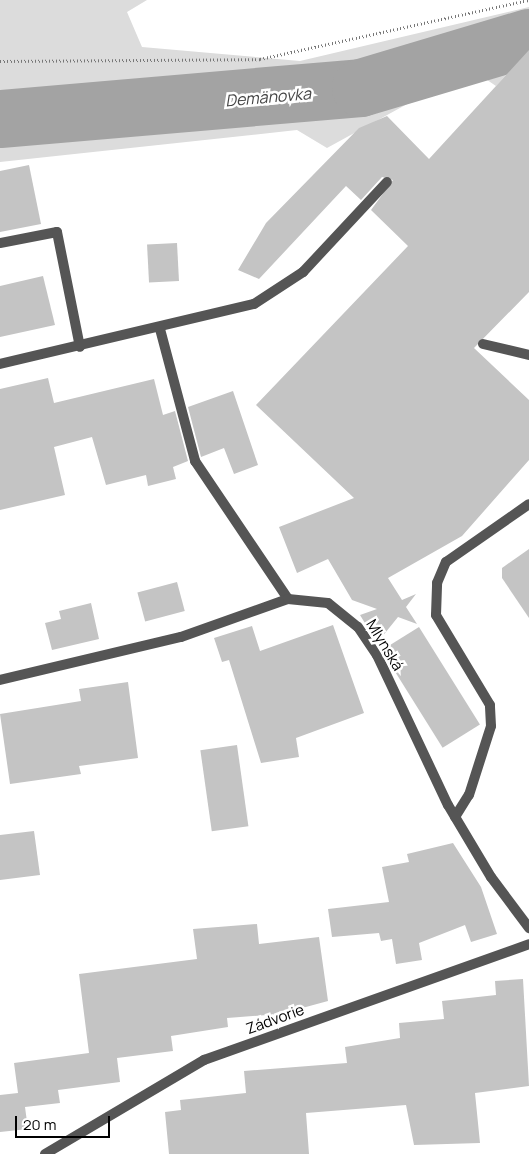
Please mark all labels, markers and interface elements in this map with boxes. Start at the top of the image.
water label: Demänovka [224,84,312,110]
street label: Mlynská [363,616,407,674]
street label: Zádvorie [244,1000,306,1038]
scale bar [18,1106,112,1138]
text: 20 m [23,1114,56,1135]

